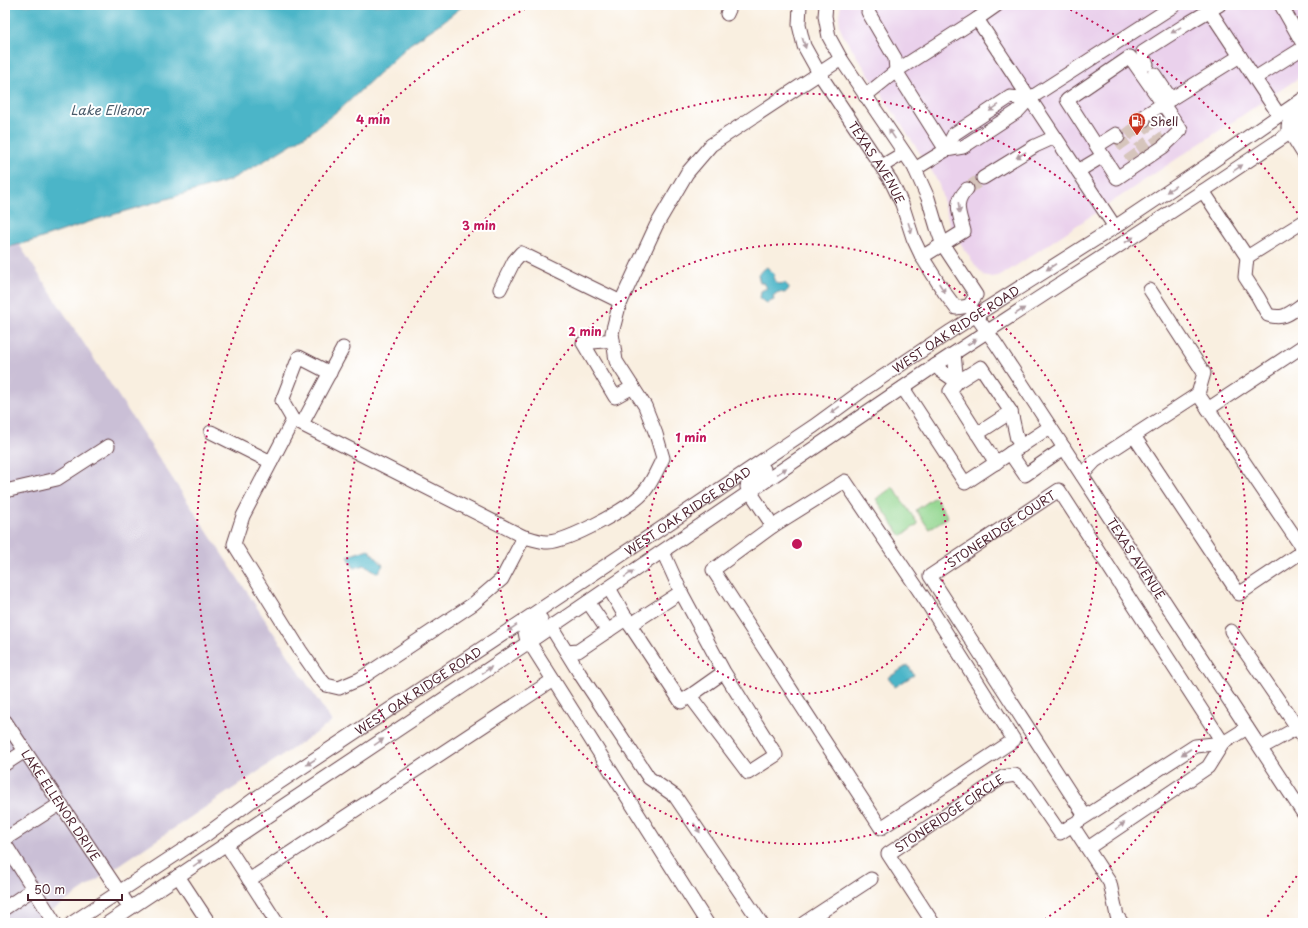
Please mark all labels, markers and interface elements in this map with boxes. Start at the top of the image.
one-way arrow [1171,26,1181,34]
one-way arrow [801,38,807,50]
water label: Lake Ellenor [70,100,150,119]
one-way arrow [989,104,999,112]
text: 4 min [356,110,390,128]
fuel station icon: Shell [1127,111,1147,136]
place label: Shell [1150,112,1178,130]
street label: TEXAS AVENUE [844,117,909,206]
one-way arrow [888,129,896,139]
one-way arrow [1016,151,1026,159]
one-way arrow [1232,164,1243,172]
one-way arrow [1166,185,1176,193]
one-way arrow [956,202,962,215]
text: 3 min [462,216,496,234]
one-way arrow [907,222,913,234]
one-way arrow [1124,236,1134,244]
one-way arrow [1046,263,1056,271]
street label: WEST OAK RIDGE ROAD [888,281,1023,377]
one-way arrow [938,283,946,294]
one-way arrow [1015,307,1026,315]
text: 2 min [568,322,602,340]
one-way arrow [966,338,978,345]
one-way arrow [829,406,840,415]
text: 1 min [675,428,707,446]
street label: WEST OAK RIDGE ROAD [621,462,754,560]
one-way arrow [777,467,788,474]
street label: STONERIDGE COURT [943,485,1060,572]
street label: TEXAS AVENUE [1103,514,1170,603]
centre of rings [790,537,804,551]
one-way arrow [624,570,635,578]
one-way arrow [506,625,518,632]
street label: WEST OAK RIDGE ROAD [351,642,485,739]
one-way arrow [482,666,492,674]
one-way arrow [373,738,384,746]
street label: LAKE ELLENOR DRIVE [17,746,105,864]
one-way arrow [1181,748,1191,756]
one-way arrow [305,758,316,766]
street label: STONERIDGE CIRCLE [891,770,1008,856]
one-way arrow [1115,822,1126,830]
one-way arrow [693,823,701,833]
one-way arrow [193,859,203,867]
scale bar [28,876,122,902]
text: 50 m [34,880,65,898]

